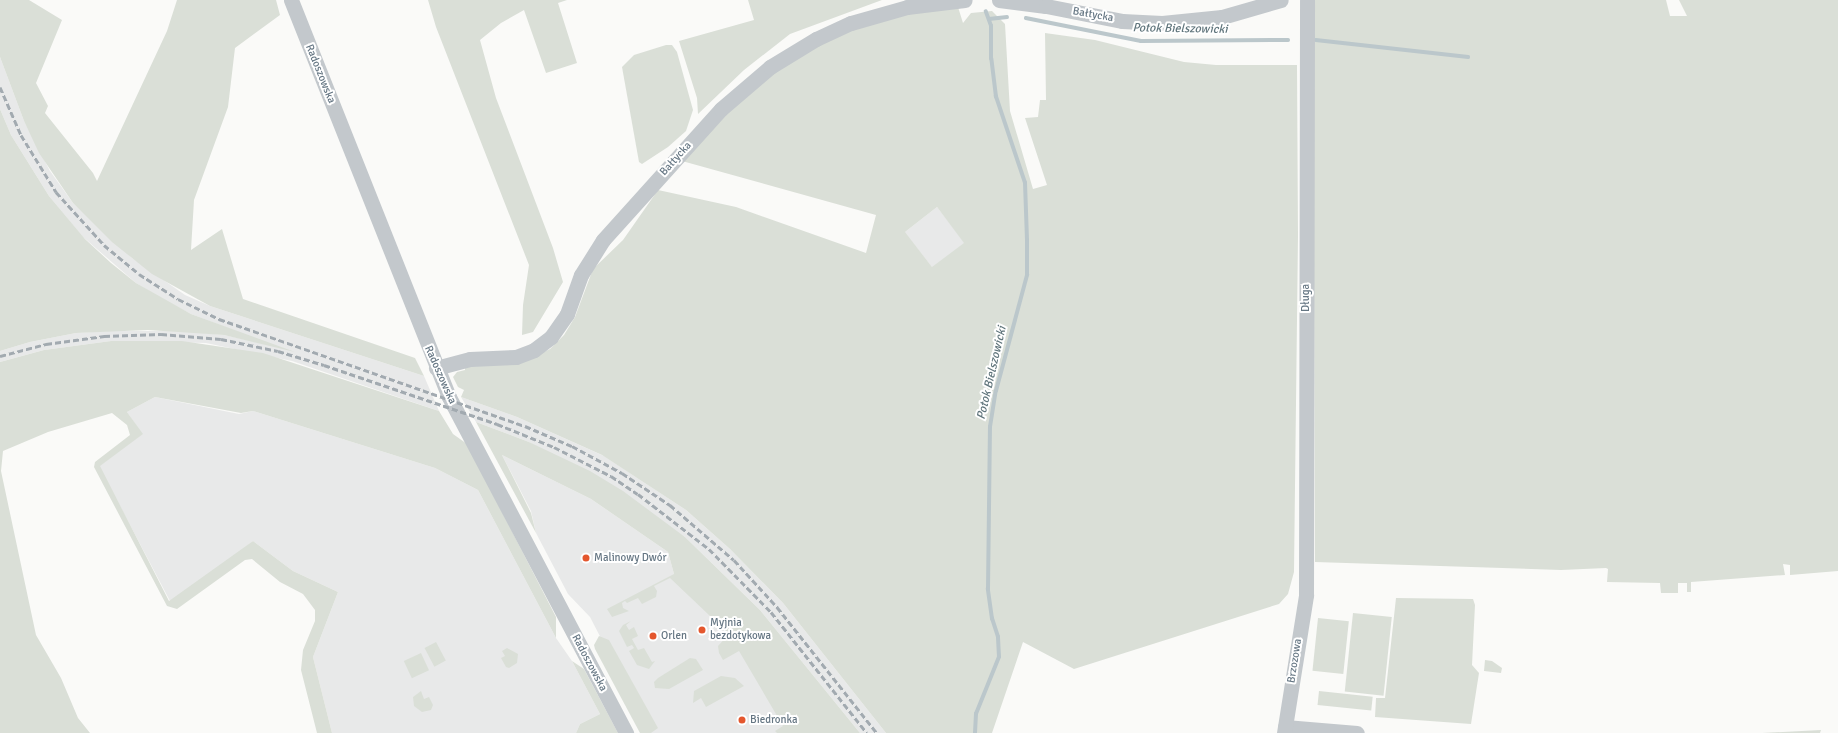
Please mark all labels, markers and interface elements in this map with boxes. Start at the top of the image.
street label: Bałtycka [1072,5,1114,25]
water label: Potok Bielszowicki [1132,21,1228,37]
street label: Radoszowska [302,42,338,106]
street label: Bałtycka [657,139,695,179]
street label: Długa [1299,284,1313,312]
water label: Potok Bielszowicki [974,325,1010,421]
street label: Radoszowska [421,344,459,406]
place label: Malinowy Dwór [594,551,666,565]
marker: Malinowy Dwór [581,553,591,563]
place label: Myjnia bezdotykowa [710,617,771,643]
marker: Myjnia bezdotykowa [697,625,707,635]
place label: Orlen [661,629,687,643]
marker: Orlen [648,631,658,641]
street label: Radoszowska [568,632,610,694]
street label: Brzozowa [1285,638,1305,684]
place label: Biedronka [750,713,798,727]
marker: Biedronka [737,715,747,725]

